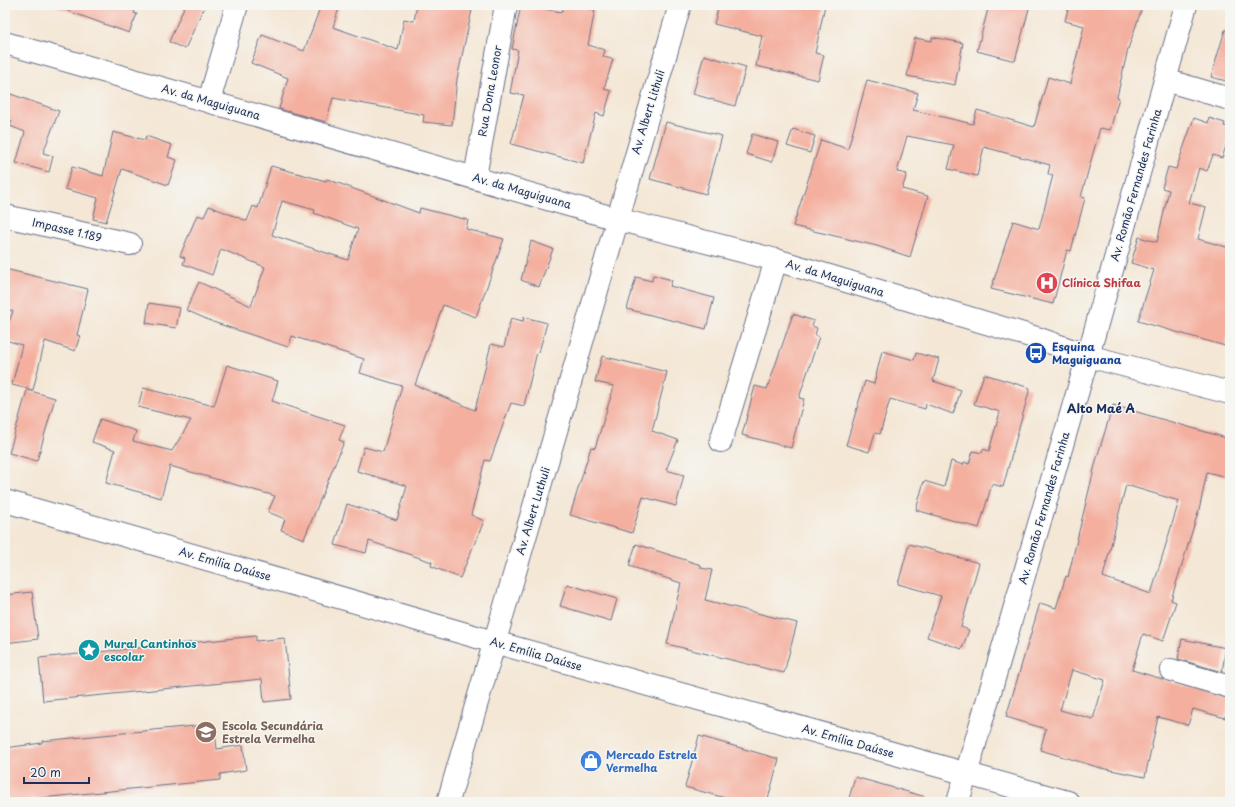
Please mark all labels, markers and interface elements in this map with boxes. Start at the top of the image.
street label: Rua Dona Leonor [473,43,506,138]
street label: Av. Albert Lithuli [627,68,668,156]
street label: Av. da Maguiguana [160,79,263,124]
street label: Av. Romão Fernandes Farinha [1106,106,1166,263]
street label: Av. da Maguiguana [471,168,574,213]
street label: Impasse 1.189 [31,213,104,246]
street label: Av. da Maguiguana [784,254,886,301]
hospital icon: Clínica Shifaa [1034,270,1060,296]
place label: Clínica Shifaa [1062,274,1141,291]
place label: Esquina Maguiguana [1052,338,1122,368]
bus stop icon: Esquina Maguiguana [1023,340,1049,366]
district label: Alto Maé A [1067,399,1136,417]
street label: Av. Romão Fernandes Farinha [1014,429,1074,586]
street label: Av. Albert Luthuli [511,465,554,557]
street label: Av. Emília Daússe [177,542,273,585]
street label: Av. Emília Daússe [488,632,584,675]
place label: Mural Cantinhos escolar [104,635,197,665]
place icon: Mural Cantinhos escolar [76,637,102,663]
place label: Escola Secundária Estrela Vermelha [222,717,324,747]
school or university icon: Escola Secundária Estrela Vermelha [193,719,219,745]
street label: Av. Emília Daússe [800,719,896,762]
place label: Mercado Estrela Vermelha [606,746,698,776]
shop icon: Mercado Estrela Vermelha [578,748,604,774]
scale bar [24,759,89,785]
text: 20 m [30,763,61,781]

